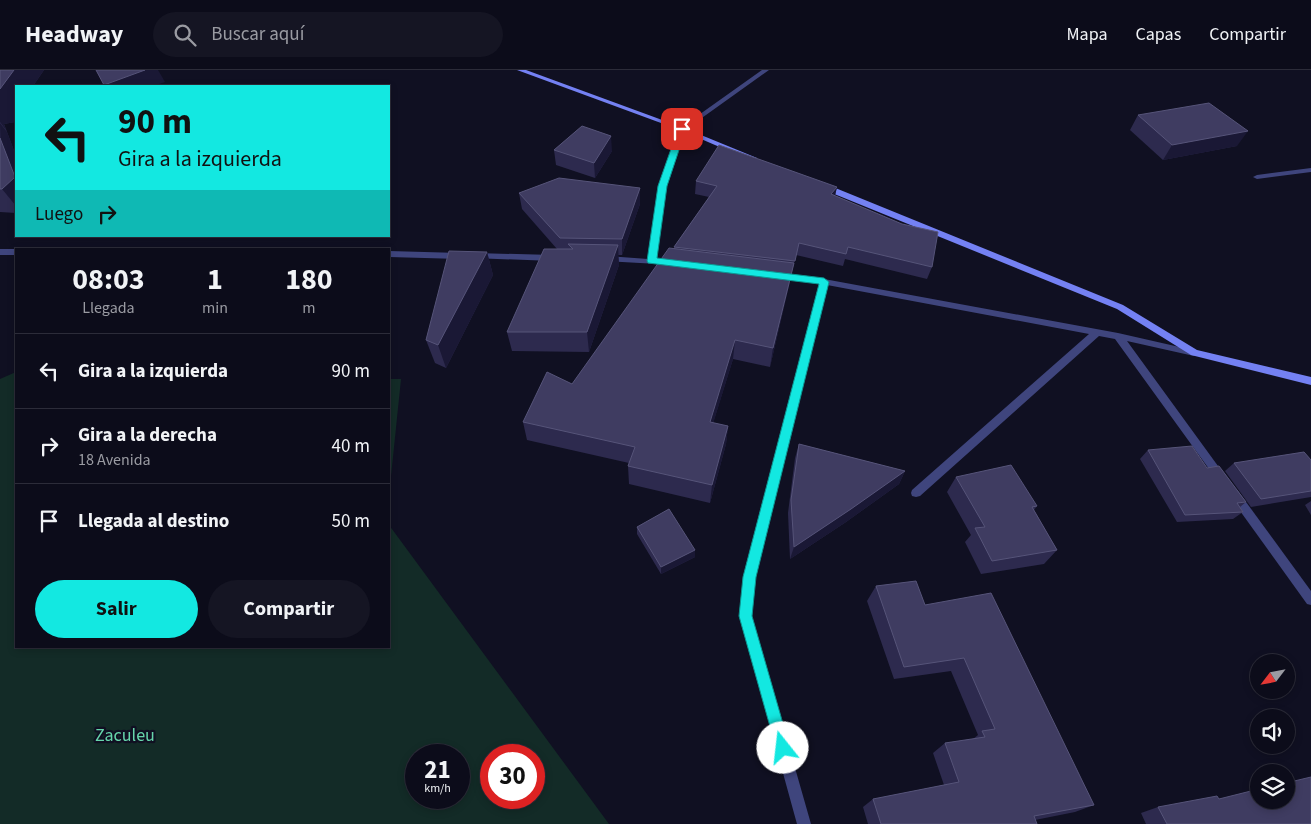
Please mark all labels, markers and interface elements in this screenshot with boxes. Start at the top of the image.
search box [153,12,503,57]
text: Headway [25,17,123,52]
icon: search [171,21,199,49]
text: Buscar aquí [211,21,304,48]
text: Mapa [1067,22,1108,47]
text: Capas [1136,22,1181,47]
text: Compartir [1209,22,1286,47]
text: 90 m [118,97,192,147]
icon: left [35,105,100,170]
pin [661,108,703,150]
icon: arrive [668,115,696,143]
text: Gira a la izquierda [118,143,282,175]
icon: right [93,200,121,228]
text: Luego [35,201,83,228]
text: 08:03 [72,258,145,301]
text: 1 [207,258,223,301]
text: 180 [285,258,333,301]
text: Llegada [82,297,135,319]
text: min [202,297,228,319]
text: m [302,297,316,319]
icon: left [35,357,63,385]
text: Gira a la izquierda [78,358,228,385]
text: 90 m [332,358,370,385]
text: Gira a la derecha [78,422,217,449]
icon: right [35,432,63,460]
text: 40 m [332,433,370,460]
text: 18 Avenida [78,449,151,471]
icon: arrive [35,507,63,535]
text: Llegada al destino [78,508,229,535]
text: 50 m [332,508,370,535]
button: Salir [35,580,198,638]
button: Compartir [208,580,370,638]
north arrow [1250,654,1295,699]
map controls [1250,654,1295,809]
button: sound [1250,709,1295,754]
position arrow [756,721,808,773]
park label: Zaculeu [95,723,155,748]
speed limit sign: 30 [480,744,545,809]
text: 21 [424,752,451,788]
button: layers [1250,764,1295,809]
text: km/h [424,780,451,797]

